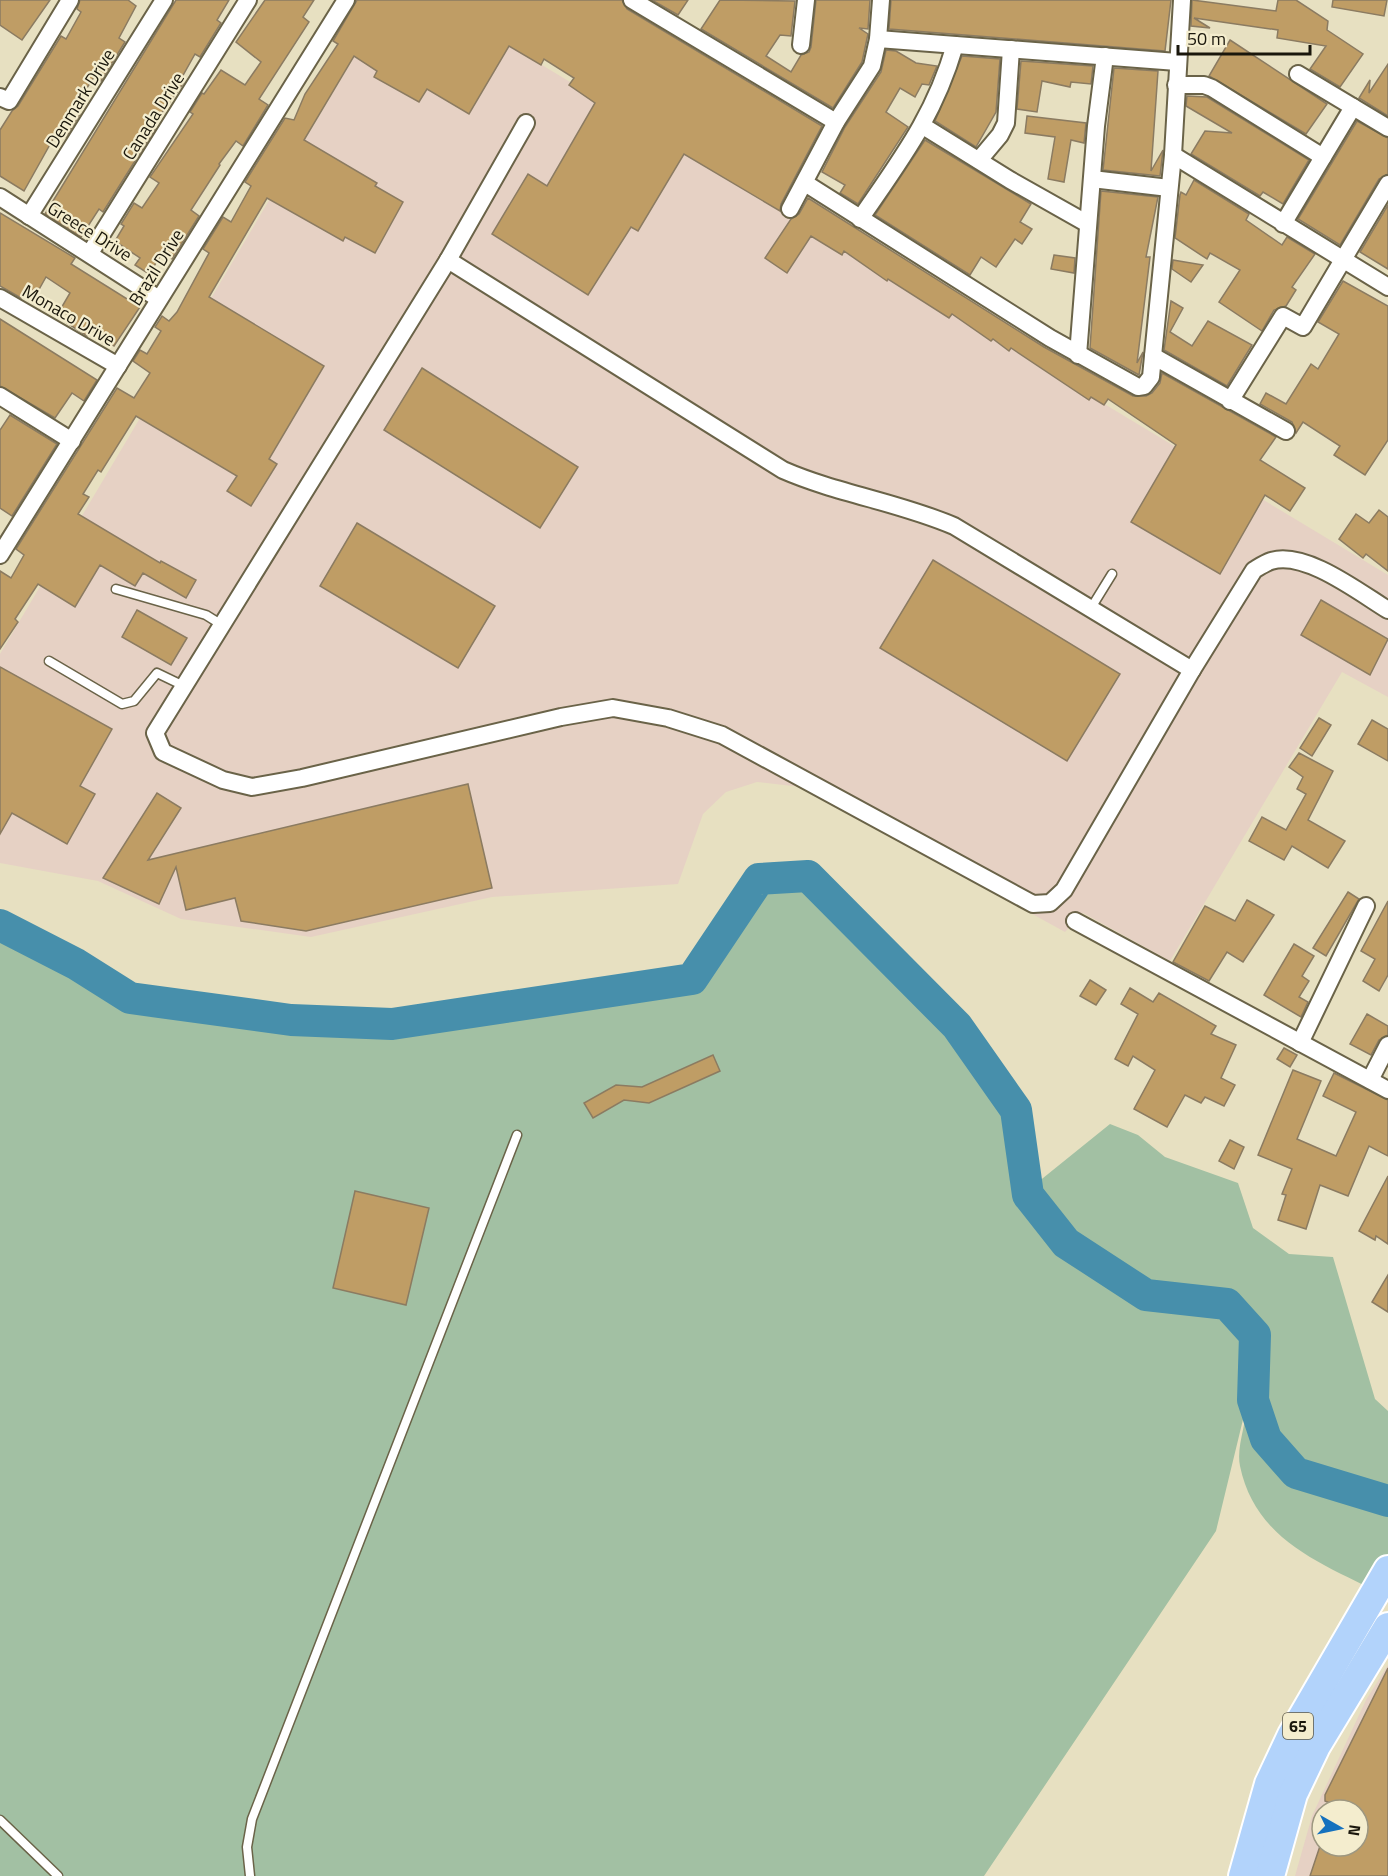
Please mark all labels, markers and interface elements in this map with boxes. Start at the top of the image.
scale bar [1178,18,1310,56]
text: 50 m [1187,25,1226,52]
street label: Denmark Drive [39,43,121,153]
street label: Canada Drive [115,67,191,165]
street label: Greece Drive [42,194,138,268]
street label: Brazil Drive [122,223,190,311]
street label: Monaco Drive [17,277,121,353]
road number: 65 [1283,1713,1313,1739]
north arrow [1310,1798,1370,1858]
text: N [1342,1823,1368,1838]

